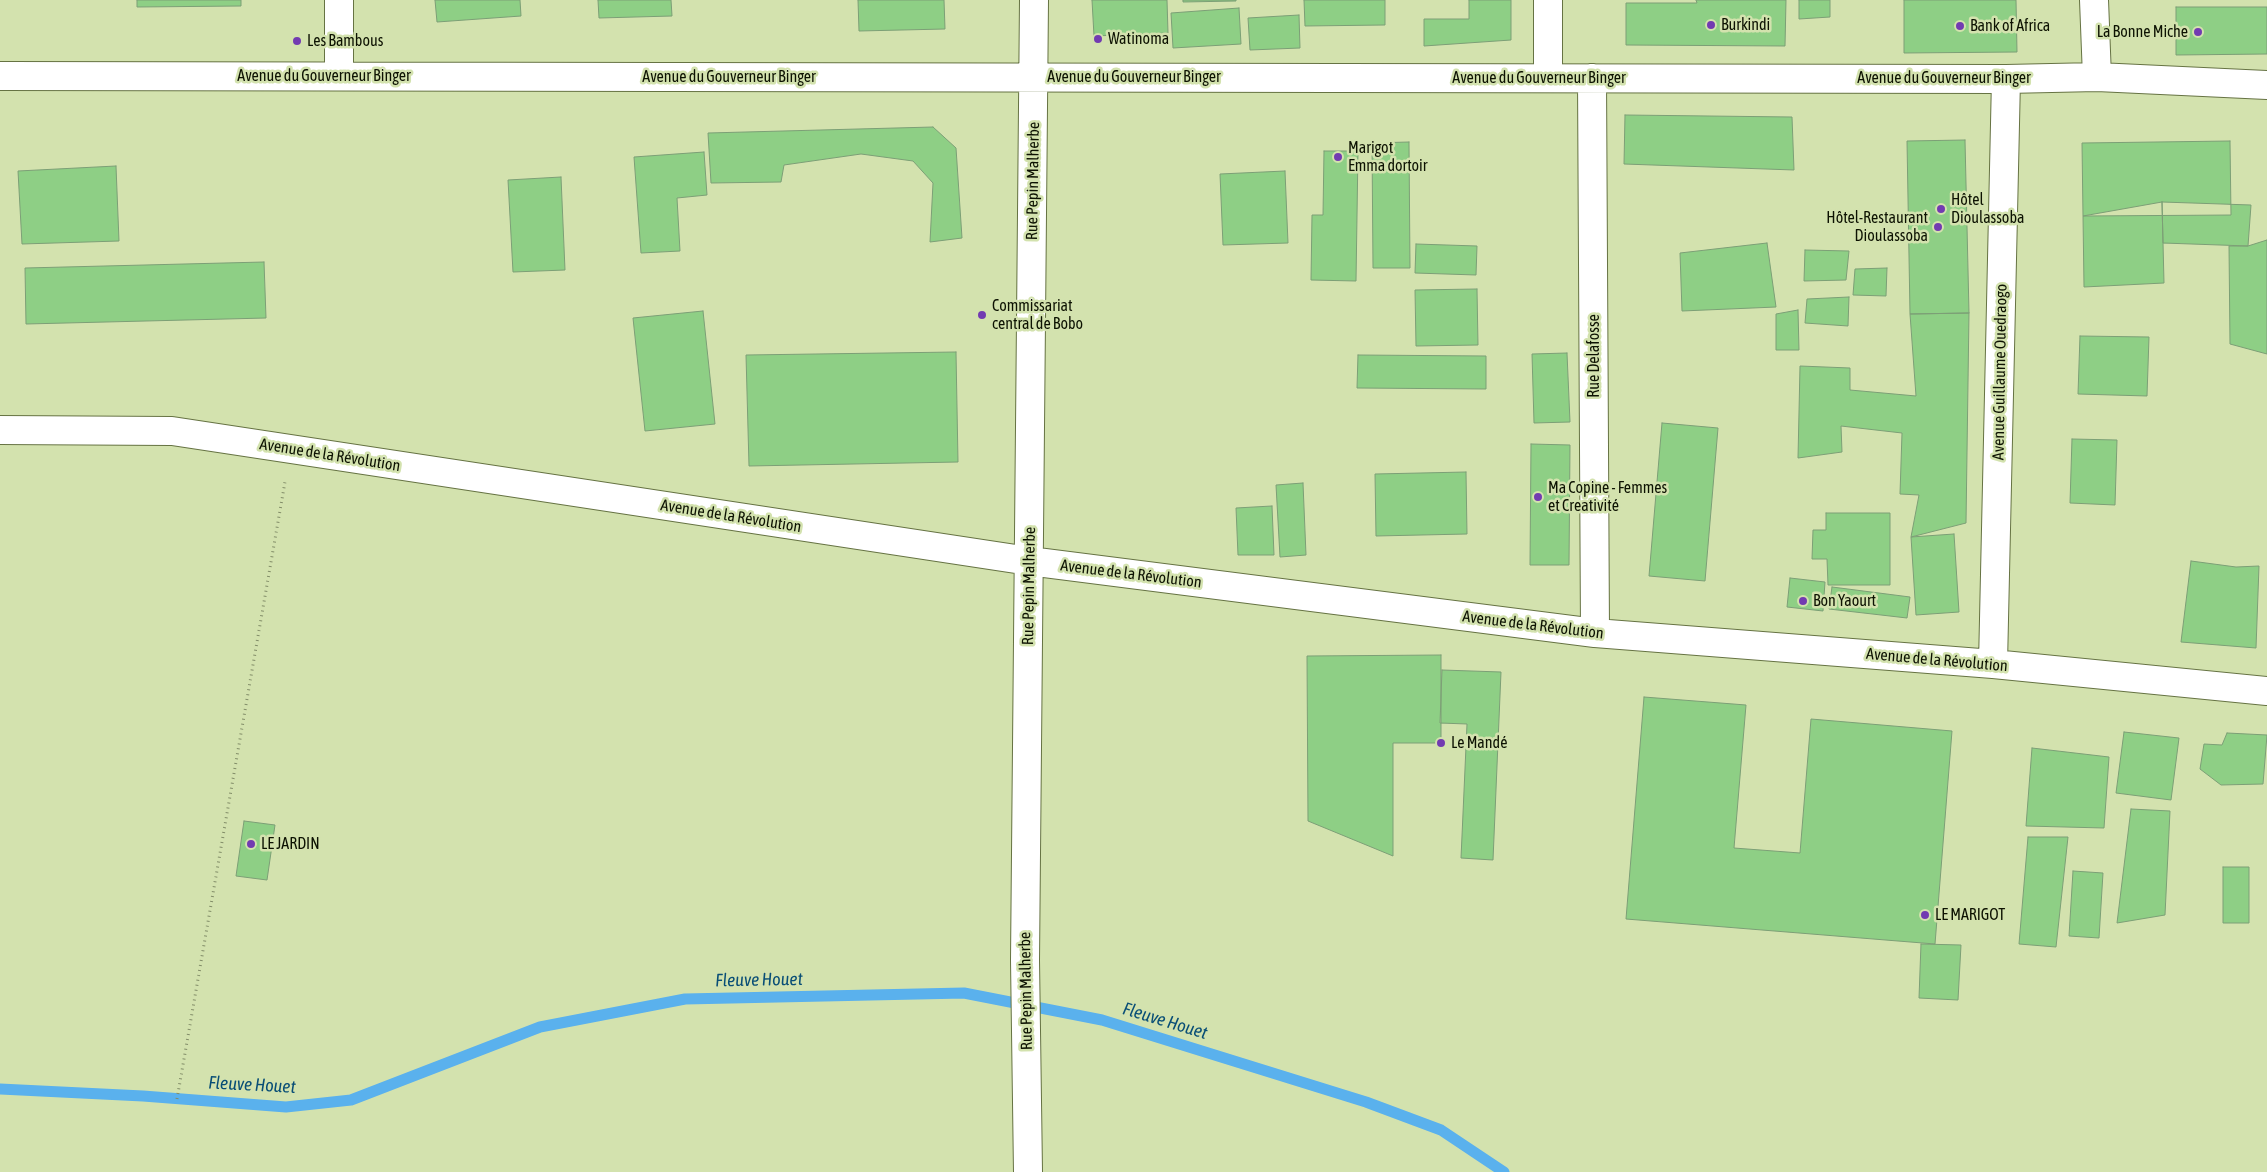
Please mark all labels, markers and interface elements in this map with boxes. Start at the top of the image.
place label: Burkindi [1721,15,1770,35]
place label: Bank of Africa [1970,16,2050,36]
marker: Burkindi [1705,19,1717,31]
marker: Bank of Africa [1954,20,1966,32]
place label: La Bonne Miche [2097,22,2188,42]
marker: La Bonne Miche [2192,26,2204,38]
place label: Watinoma [1108,29,1169,49]
place label: Les Bambous [307,31,383,51]
marker: Watinoma [1092,33,1104,45]
marker: Les Bambous [291,35,303,47]
street label: Avenue du Gouverneur Binger [237,66,411,86]
street label: Avenue du Gouverneur Binger [642,67,816,87]
street label: Avenue du Gouverneur Binger [1047,67,1221,87]
street label: Avenue du Gouverneur Binger [1452,68,1626,88]
street label: Avenue du Gouverneur Binger [1857,68,2031,88]
street label: Rue Pepin Malherbe [1022,122,1044,240]
place label: Marigot Emma dortoir [1348,138,1428,176]
marker: Marigot Emma dortoir [1332,151,1344,163]
place label: Hôtel Dioulassoba [1951,190,2024,228]
marker: Hôtel Dioulassoba [1935,203,1947,215]
place label: Hôtel-Restaurant Dioulassoba [1826,208,1928,246]
marker: Hôtel-Restaurant Dioulassoba [1932,221,1944,233]
street label: Avenue Guillaume Ouedraogo [1989,284,2011,460]
place label: Commissariat central de Bobo [992,296,1083,334]
marker: Commissariat central de Bobo [976,309,988,321]
street label: Rue Delafosse [1584,314,1604,398]
street label: Avenue de la Révolution [258,434,402,476]
place label: Ma Copine - Femmes et Creativité [1548,478,1667,516]
marker: Ma Copine - Femmes et Creativité [1532,491,1544,503]
street label: Avenue de la Révolution [659,495,803,537]
street label: Rue Pepin Malherbe [1018,527,1040,645]
street label: Avenue de la Révolution [1059,556,1203,592]
place label: Bon Yaourt [1813,591,1876,611]
marker: Bon Yaourt [1797,595,1809,607]
street label: Avenue de la Révolution [1461,607,1605,643]
street label: Avenue de la Révolution [1865,644,2009,676]
place label: Le Mandé [1451,733,1507,753]
marker: Le Mandé [1435,737,1447,749]
place label: LE JARDIN [261,834,320,854]
marker: LE JARDIN [245,838,257,850]
place label: LE MARIGOT [1935,905,2005,925]
marker: LE MARIGOT [1919,909,1931,921]
street label: Rue Pepin Malherbe [1015,932,1037,1050]
water label: Fleuve Houet [715,968,803,992]
water label: Fleuve Houet [1120,998,1210,1044]
water label: Fleuve Houet [208,1072,296,1098]

